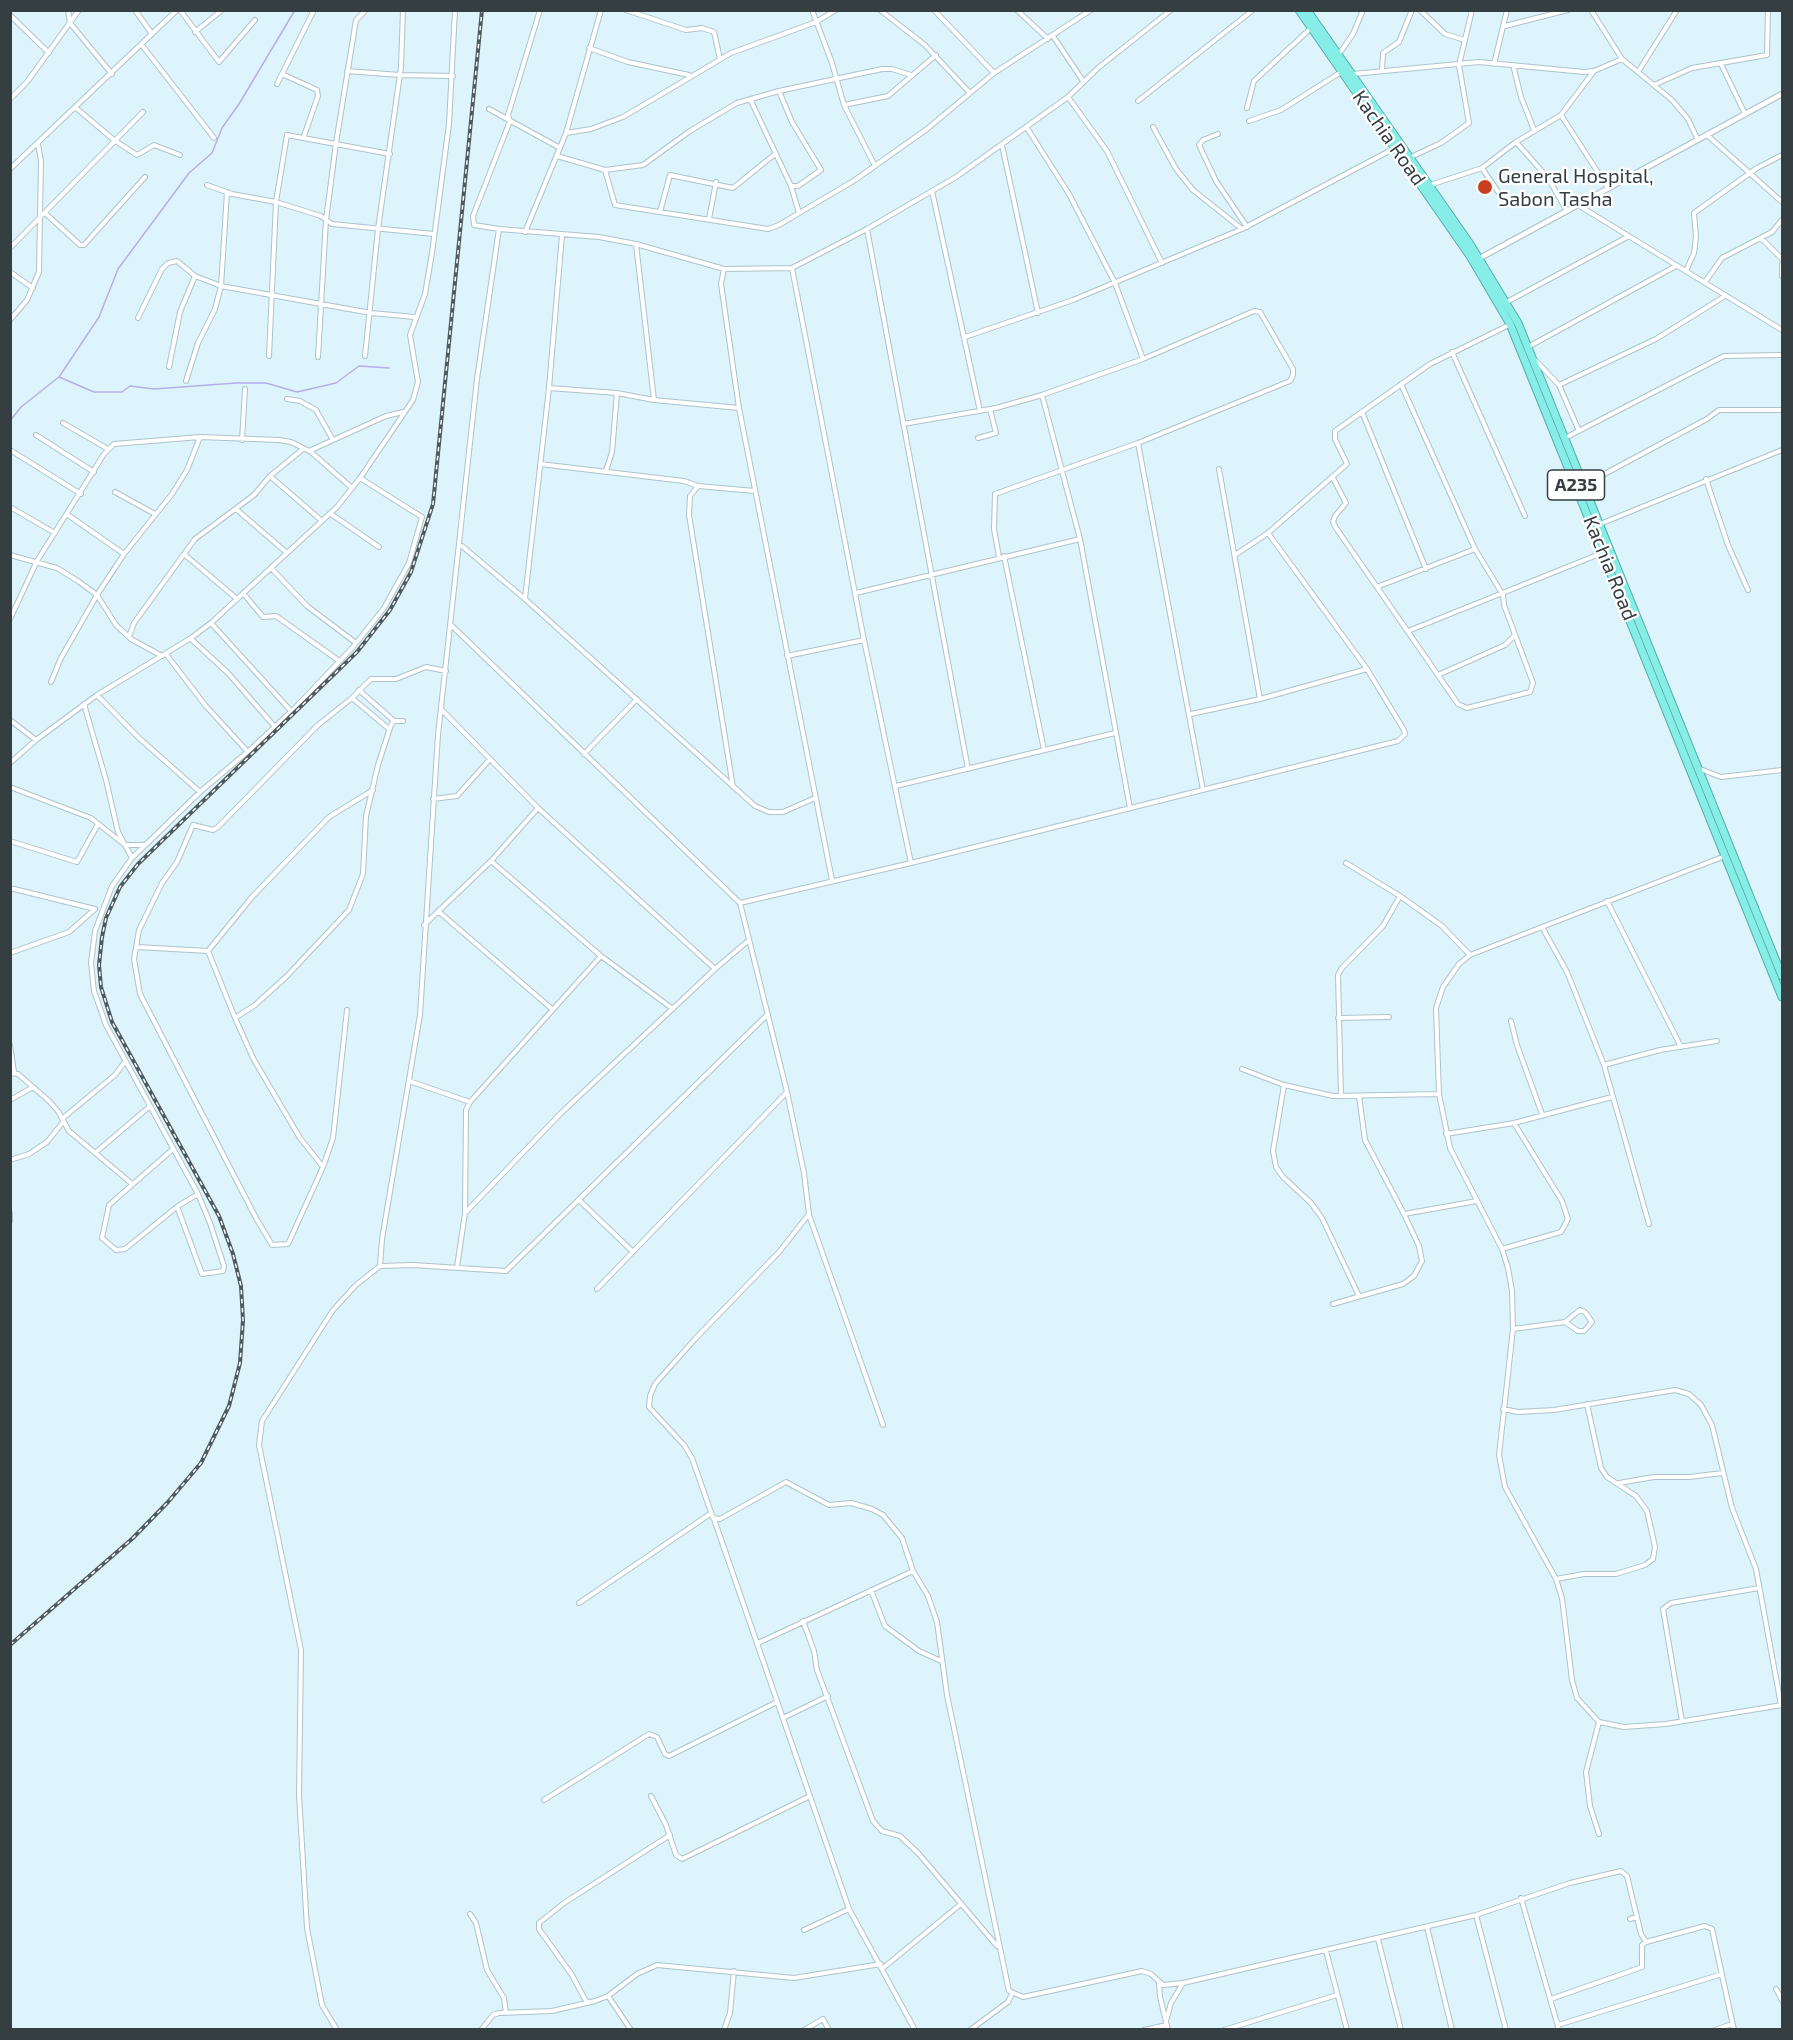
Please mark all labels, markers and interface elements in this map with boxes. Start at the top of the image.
street label: Kachia Road [1347,86,1431,190]
place label: General Hospital, Sabon Tasha [1498,164,1654,211]
marker: General Hospital, Sabon Tasha [1476,178,1494,196]
road number: A235 [1548,470,1604,500]
street label: Kachia Road [1578,512,1642,624]

